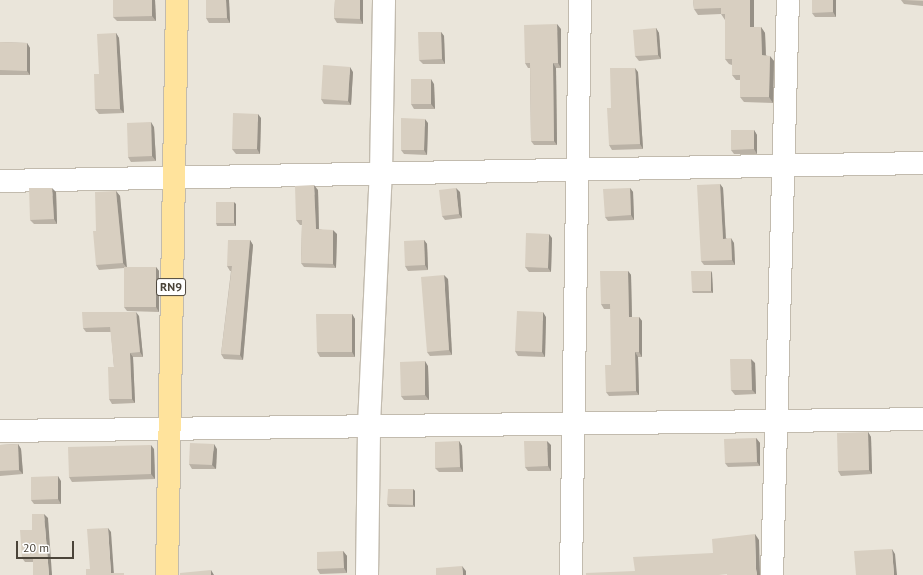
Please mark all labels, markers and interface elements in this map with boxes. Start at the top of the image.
road number: RN9 [156,277,186,297]
scale bar [18,533,76,559]
text: 20 m [23,540,49,555]

